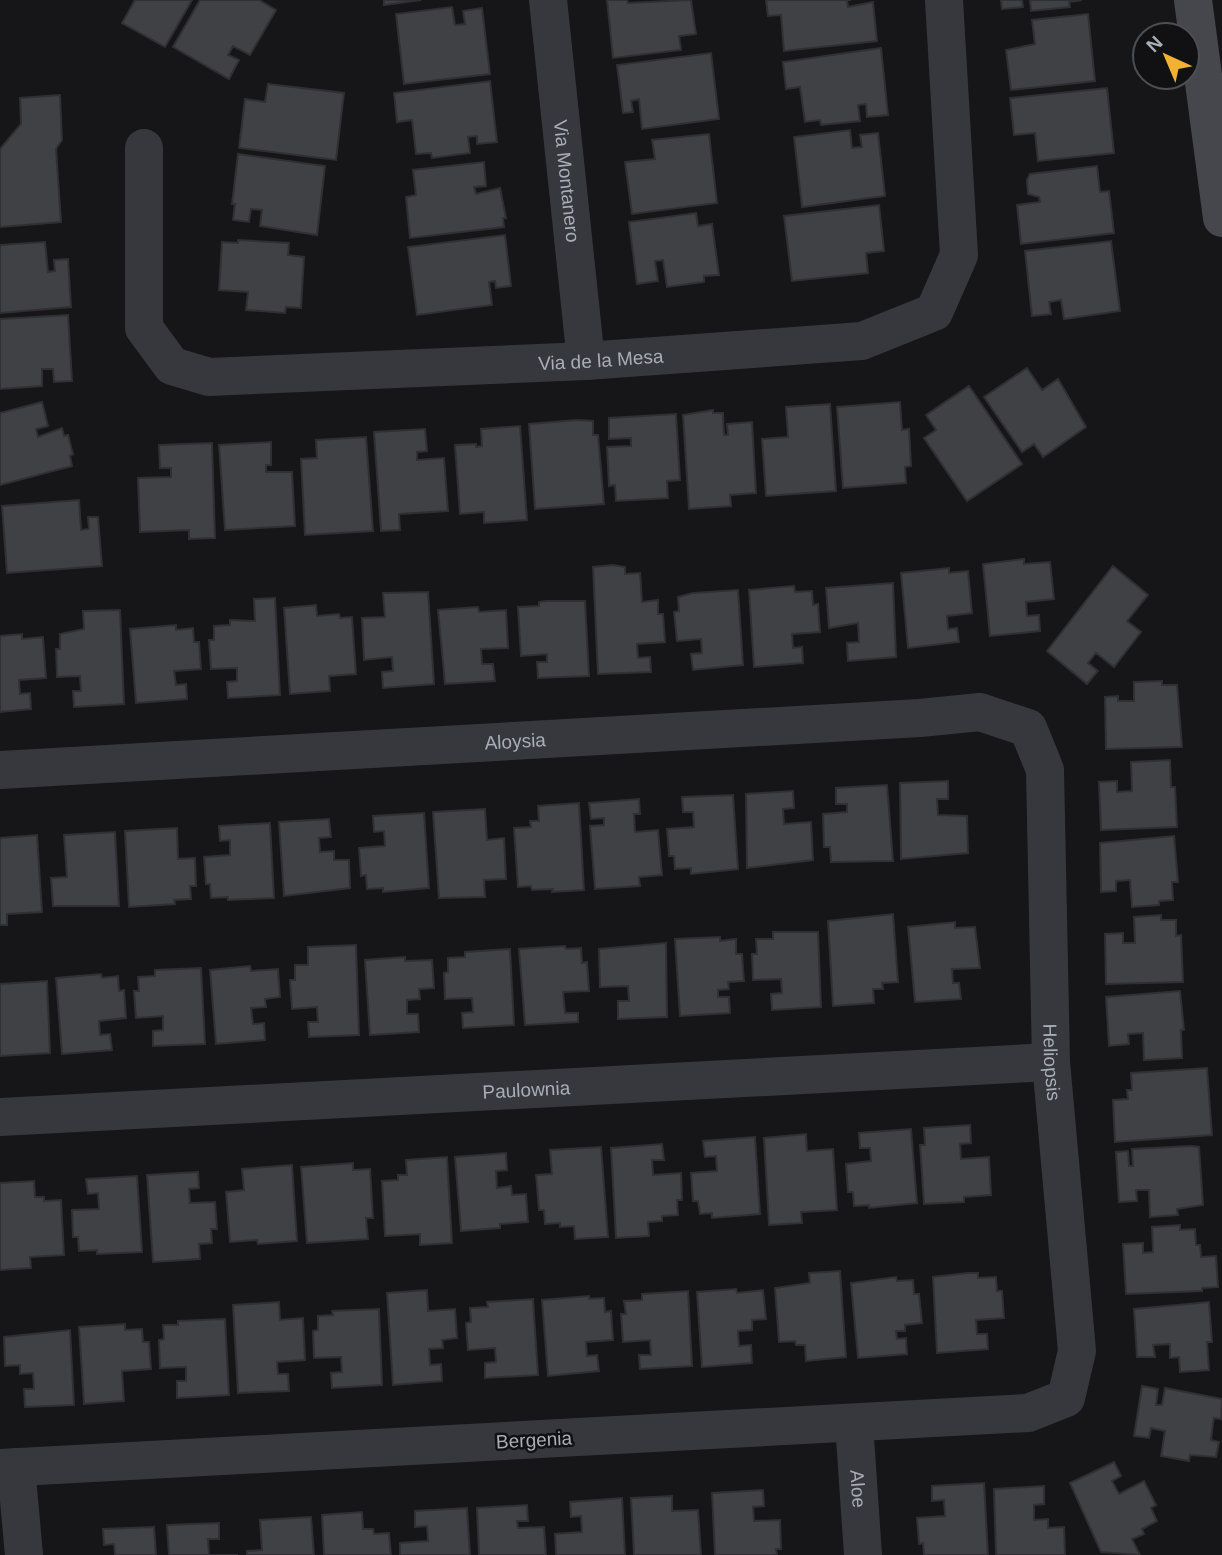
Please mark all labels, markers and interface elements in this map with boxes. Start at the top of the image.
north arrow [1131,21,1201,91]
text: N [1142,32,1167,56]
street label: Via Montanero [550,119,584,243]
street label: Via de la Mesa [538,345,665,374]
street label: Aloysia [484,729,547,753]
street label: Heliopsis [1040,1023,1065,1102]
street label: Paulownia [482,1077,571,1102]
street label: Bergenia [495,1428,573,1452]
street label: Aloe [847,1469,870,1509]

